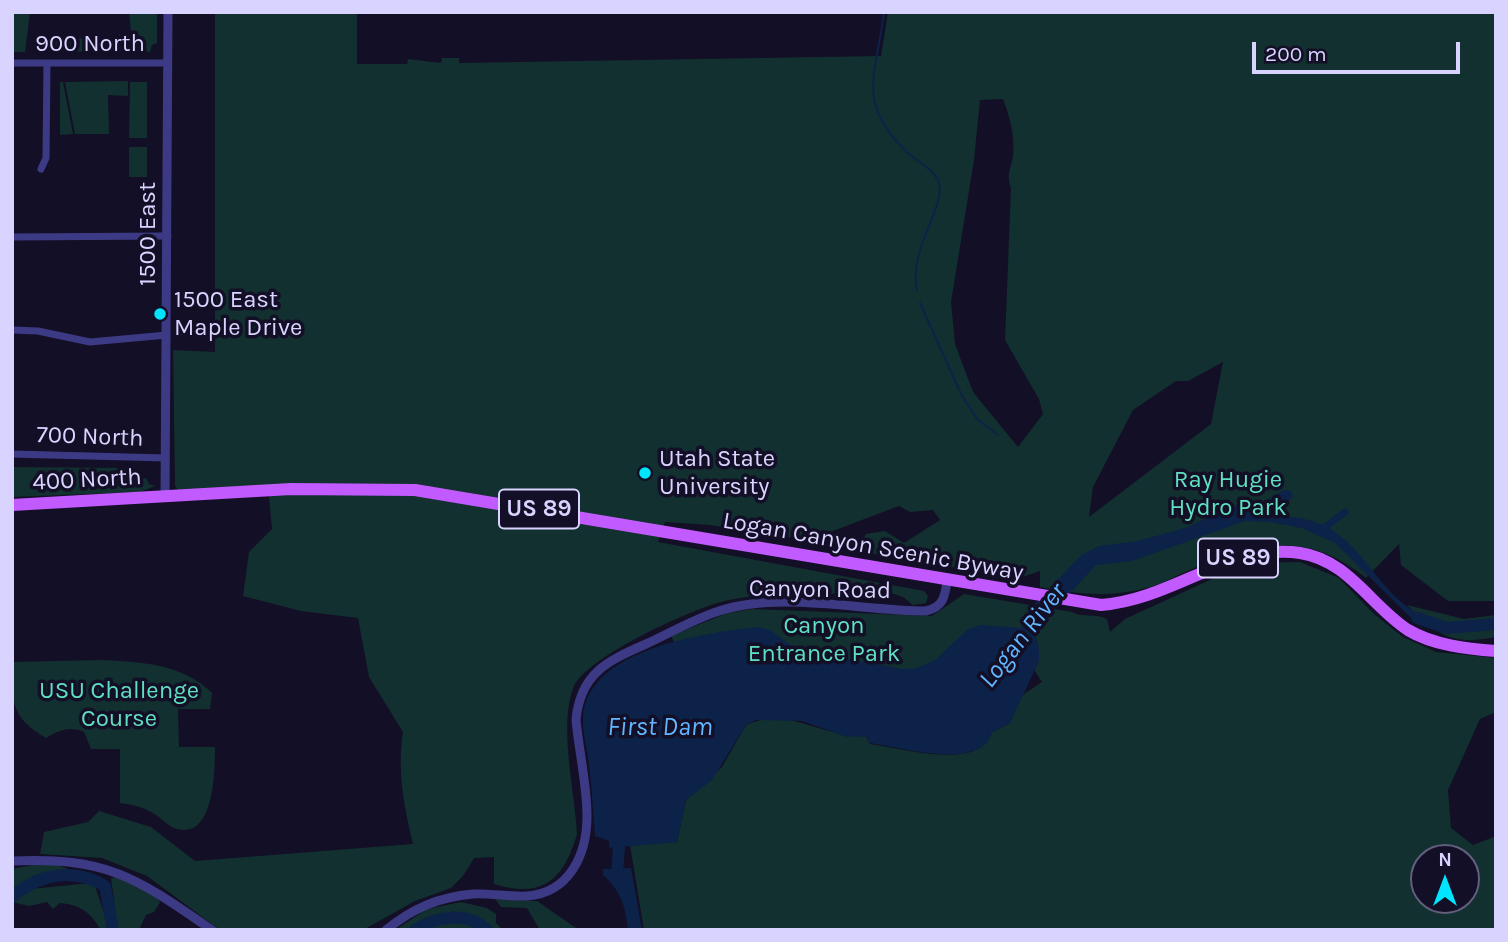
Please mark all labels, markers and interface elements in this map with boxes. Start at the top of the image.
scale bar [1256,28,1464,72]
street label: 900 North [35,30,145,58]
text: 200 m [1265,42,1327,66]
street label: 1500 East [134,182,162,286]
place label: 1500 East Maple Drive [174,286,302,342]
marker: 1500 East Maple Drive [152,306,168,322]
street label: 700 North [36,421,144,453]
place label: Utah State University [659,445,775,501]
street label: 400 North [32,463,142,497]
marker: Utah State University [637,465,653,481]
park label: Ray Hugie Hydro Park [1169,466,1287,522]
road number: US 89 [499,489,579,528]
street label: Logan Canyon Scenic Byway [720,506,1026,588]
road number: US 89 [1198,538,1278,578]
street label: Canyon Road [749,574,891,606]
water label: Logan River [973,578,1073,694]
park label: Canyon Entrance Park [748,612,900,668]
park label: USU Challenge Course [39,677,199,733]
water label: First Dam [607,712,713,744]
north arrow [1410,844,1480,914]
text: N [1438,849,1452,871]

